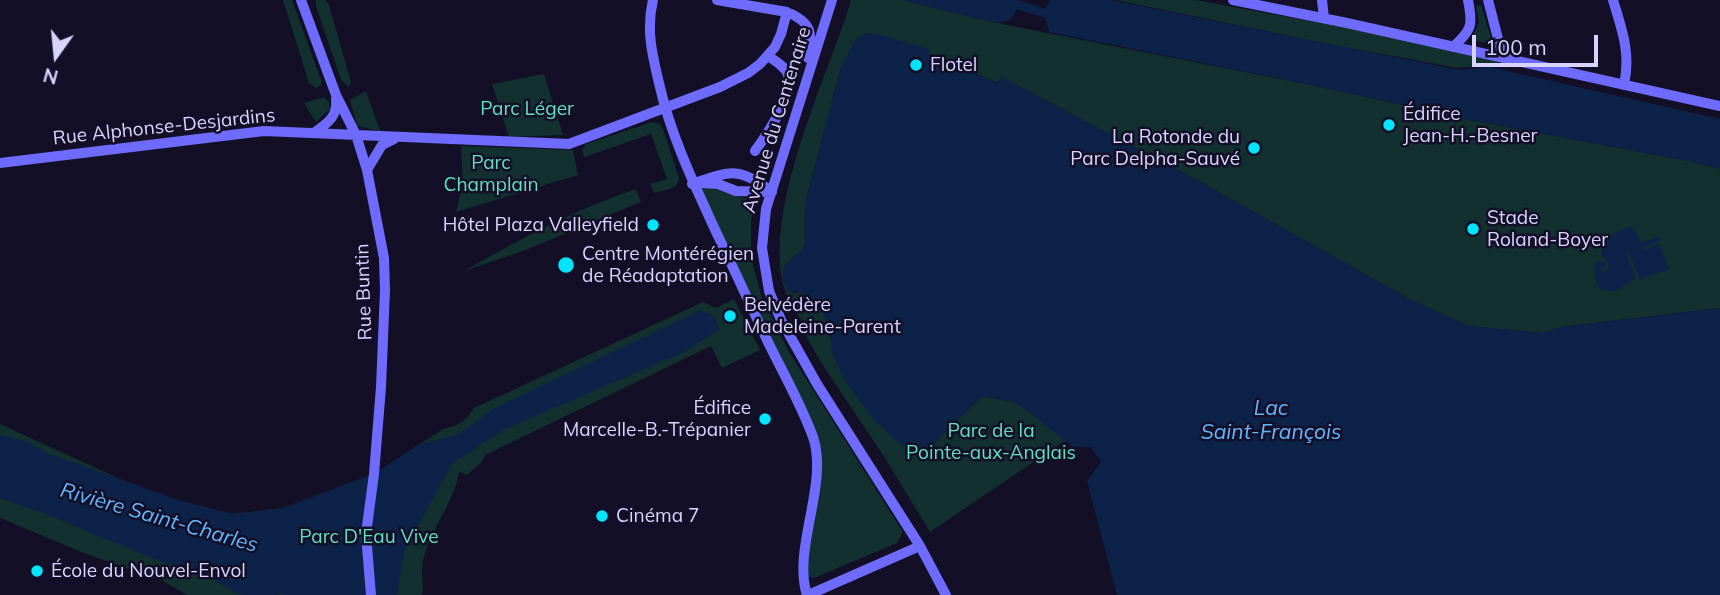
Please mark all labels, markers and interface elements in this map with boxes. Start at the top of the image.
north arrow [21,21,91,91]
scale bar [1475,21,1601,65]
street label: Avenue du Centenaire [738,24,816,216]
text: 100 m [1485,34,1547,60]
place label: Flotel [930,54,977,76]
marker: Flotel [908,57,924,73]
text: N [41,63,61,90]
park label: Parc Léger [480,98,574,120]
place label: Édifice Jean-H.-Besner [1403,103,1538,147]
street label: Rue Alphonse-Desjardins [52,104,276,150]
marker: Édifice Jean-H.-Besner [1381,117,1397,133]
place label: La Rotonde du Parc Delpha-Sauvé [1070,126,1240,170]
marker: La Rotonde du Parc Delpha-Sauvé [1246,140,1262,156]
park label: Parc Champlain [443,152,539,196]
place label: Stade Roland-Boyer [1487,207,1608,251]
place label: Hôtel Plaza Valleyfield [443,214,639,236]
marker: Hôtel Plaza Valleyfield [645,217,661,233]
marker: Stade Roland-Boyer [1465,221,1481,237]
street label: Rue Buntin [351,243,377,341]
place label: Centre Montérégien de Réadaptation [582,243,754,287]
marker: Centre Montérégien de Réadaptation [556,255,576,275]
place label: Belvédère Madeleine-Parent [744,294,901,338]
marker: Belvédère Madeleine-Parent [722,308,738,324]
water label: Lac Saint-François [1201,396,1341,446]
place label: Édifice Marcelle-B.-Trépanier [563,397,751,441]
marker: Édifice Marcelle-B.-Trépanier [757,411,773,427]
park label: Parc de la Pointe-aux-Anglais [906,420,1076,464]
water label: Rivière Saint-Charles [57,478,261,558]
place label: Cinéma 7 [616,505,699,527]
marker: Cinéma 7 [594,508,610,524]
park label: Parc D'Eau Vive [299,526,439,548]
place label: École du Nouvel-Envol [51,560,246,582]
marker: École du Nouvel-Envol [29,563,45,579]

